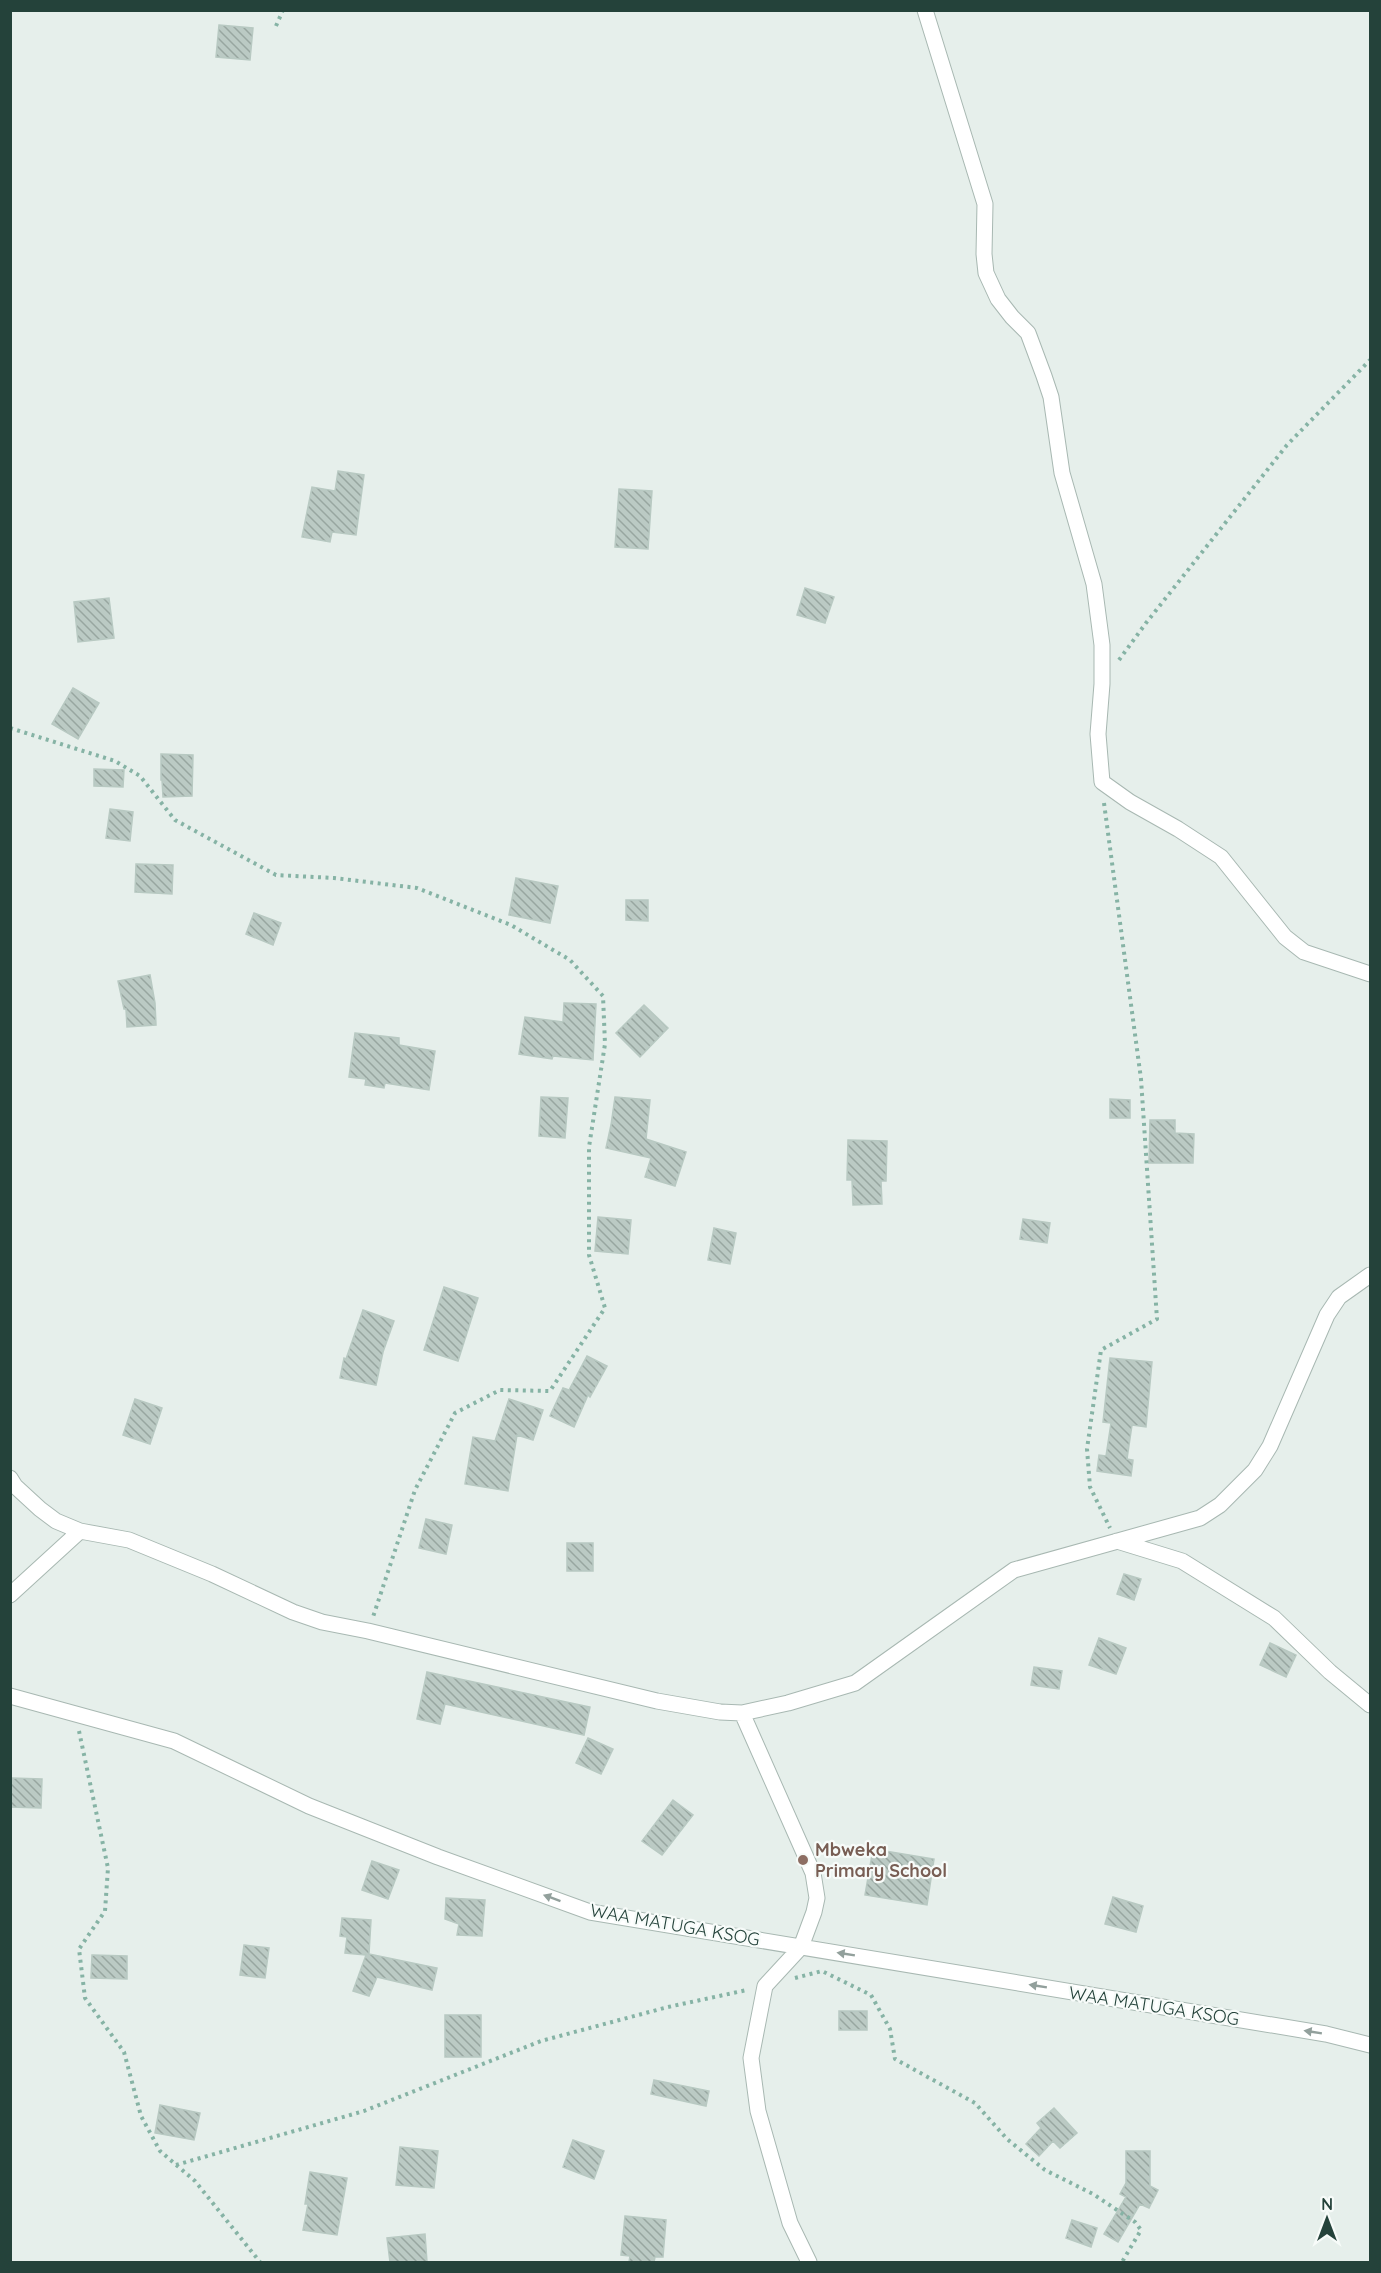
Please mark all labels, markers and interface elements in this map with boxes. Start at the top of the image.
place label: Mbweka Primary School [815,1838,947,1882]
marker: Mbweka Primary School [796,1853,810,1867]
one-way arrow [543,1892,561,1902]
street label: WAA MATUGA KSOG [588,1898,762,1951]
one-way arrow [836,1949,855,1958]
one-way arrow [1029,1981,1048,1990]
street label: WAA MATUGA KSOG [1067,1981,1241,2030]
one-way arrow [1304,2027,1323,2036]
north arrow [1297,2189,1357,2249]
text: N [1321,2194,1333,2214]

